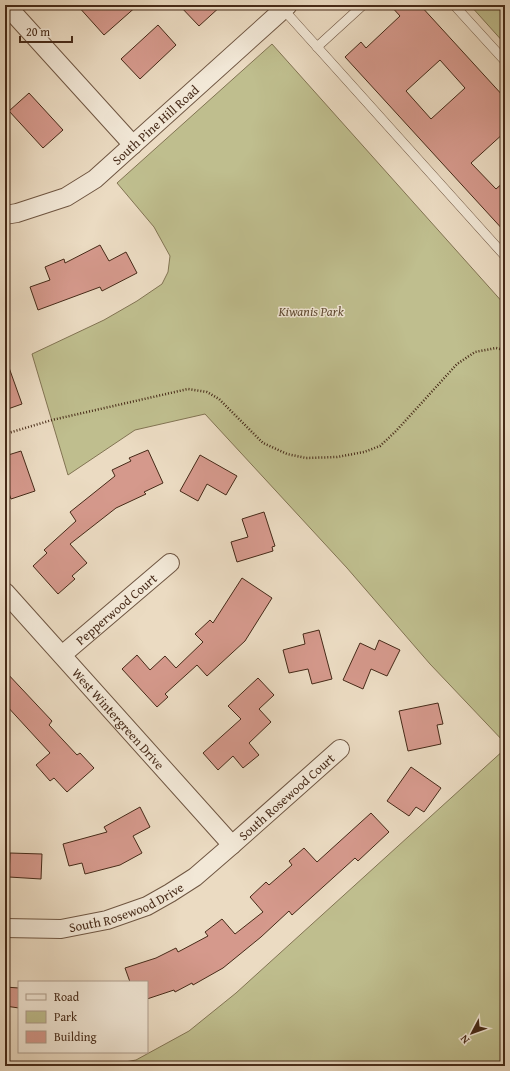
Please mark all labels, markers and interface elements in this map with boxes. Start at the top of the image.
scale bar [20,18,72,44]
text: 20 m [26,23,50,40]
street label: South Pine Hill Road [108,81,203,169]
park label: Kiwanis Park [277,302,344,321]
street label: Pepperwood Court [72,569,161,649]
street label: West Wintergreen Drive [67,664,169,774]
street label: South Rosewood Court [234,749,339,845]
street label: South Rosewood Drive [67,878,187,937]
legend [18,981,148,1053]
text: Road [54,988,80,1005]
text: Park [54,1008,78,1025]
north arrow [452,1013,492,1053]
text: Building [54,1028,97,1045]
text: N [456,1031,473,1048]

